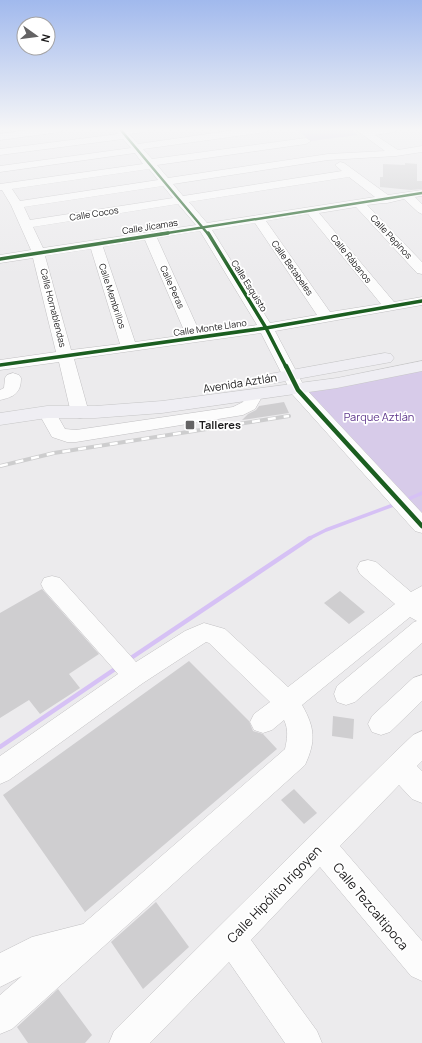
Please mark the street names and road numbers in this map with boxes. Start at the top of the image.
street label: Calle Cocos [69,203,120,224]
street label: Calle Pepinos [368,212,415,262]
street label: Calle Jícamas [121,216,179,237]
street label: Calle Rábanos [328,232,375,286]
street label: Calle Betabeles [269,237,316,298]
street label: Calle Esquisto [228,257,271,314]
street label: Calle Membrillos [96,262,129,330]
street label: Calle Peras [157,263,188,311]
street label: Calle Hornablendas [37,267,70,349]
street label: Calle Monte Llano [173,316,247,339]
street label: Avenida Aztlán [202,369,278,396]
street label: Calle Hipólito Irigoyen [223,841,325,947]
street label: Calle Tezcaltipoca [329,859,413,953]

